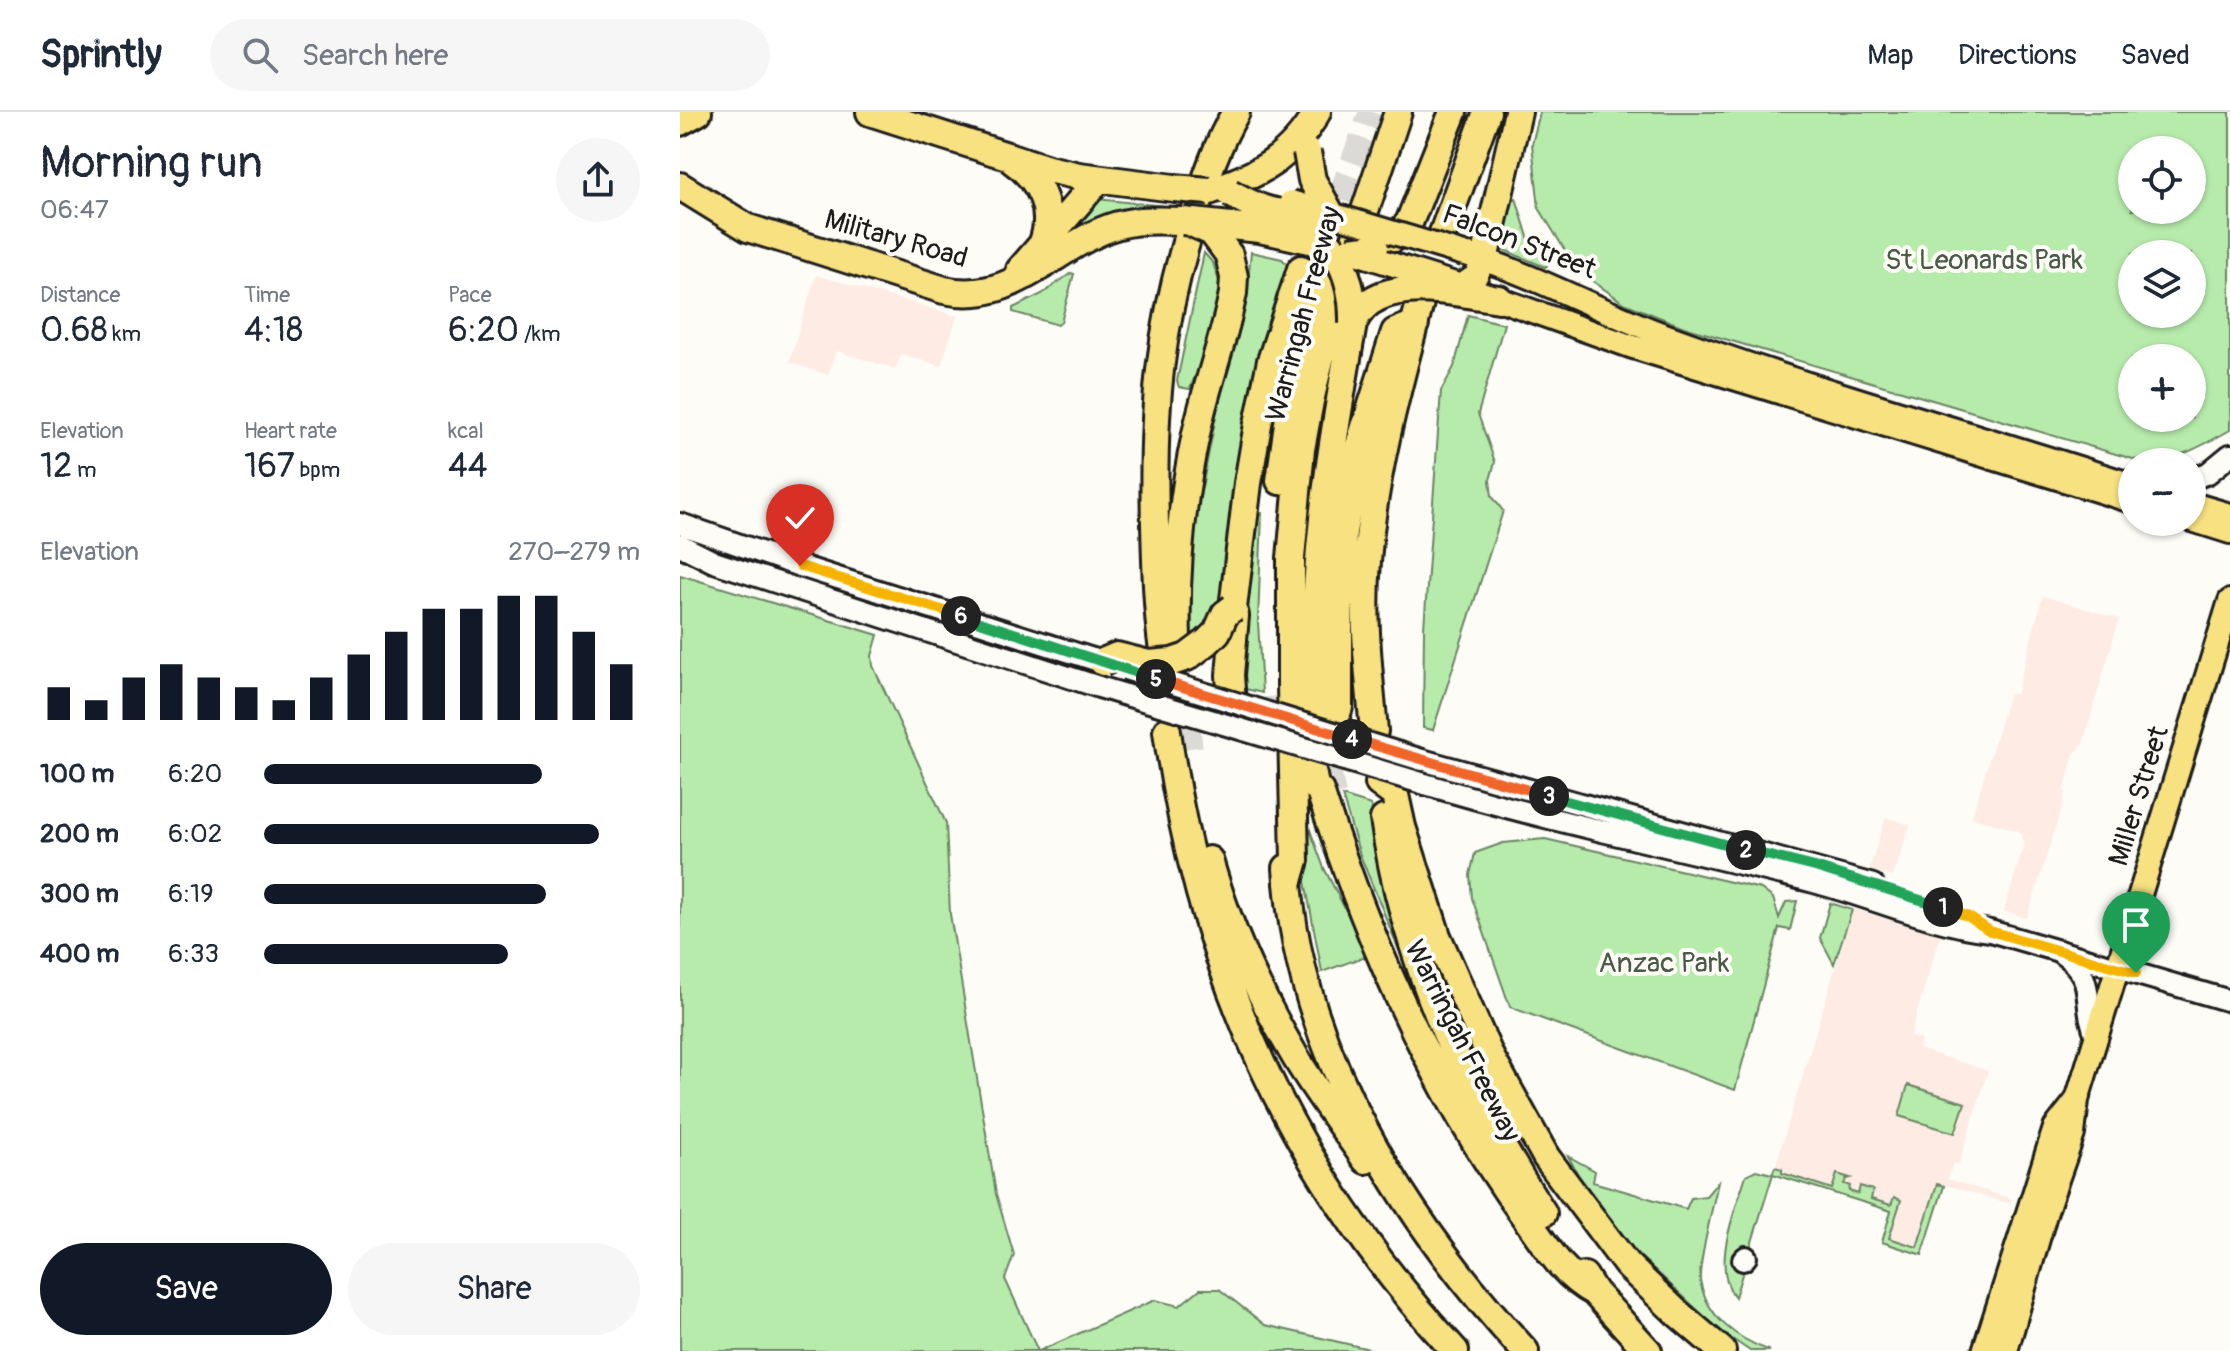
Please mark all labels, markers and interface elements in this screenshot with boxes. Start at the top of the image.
search box [210,19,770,91]
text: Sprintly [40,31,162,79]
icon: search [238,33,282,77]
text: Search here [302,37,448,74]
text: Map [1867,38,1914,73]
text: Directions [1958,38,2077,73]
text: Saved [2121,38,2190,73]
text: Morning run [40,136,263,191]
map controls [2118,136,2206,536]
button: locate [2118,136,2206,224]
button: share [556,138,640,222]
text: 06:47 [40,194,109,226]
street label: Falcon Street [1437,197,1601,288]
street label: Military Road [820,202,972,276]
street label: Warringah Freeway [1258,202,1350,426]
button: layers [2118,240,2206,328]
park label: St Leonards Park [1885,243,2083,278]
text: Distance [40,281,120,309]
text: Time [244,281,290,309]
text: Pace [448,281,492,309]
text: 0.68 [40,309,108,352]
text: 4:18 [244,309,303,352]
text: 6:20 [448,309,519,352]
text: km [108,320,141,348]
text: /km [519,320,561,348]
button: + [2118,344,2206,432]
text: Elevation [40,417,124,445]
text: Heart rate [244,417,337,445]
text: kcal [448,417,484,445]
text: 12 [40,445,72,488]
text: 167 [244,445,295,488]
text: 44 [448,445,487,488]
button: − [2118,448,2206,536]
text: m [72,456,97,484]
text: bpm [295,456,340,484]
pin [766,484,834,566]
icon: check [778,496,822,540]
text: Elevation [40,536,139,568]
text: 270–279 m [508,536,640,568]
pin: 6 [941,596,981,636]
text: 6 [955,602,967,630]
pin: 5 [1136,659,1176,699]
text: 5 [1150,665,1162,693]
pin: 4 [1332,719,1372,759]
street label: Miller Street [2101,721,2177,870]
text: 4 [1346,725,1358,753]
text: 100 m [40,758,114,790]
text: 6:20 [168,758,222,790]
pin: 3 [1529,776,1569,816]
text: 3 [1543,782,1555,810]
text: 200 m [40,818,119,850]
text: 6:02 [168,818,222,850]
pin: 2 [1726,830,1766,870]
text: 2 [1740,836,1752,864]
text: 300 m [40,878,119,910]
text: 6:19 [168,878,214,910]
pin: 1 [1923,887,1963,927]
pin [2102,891,2170,973]
text: 1 [1939,893,1947,921]
icon: arrive [2114,903,2158,947]
street label: Warringah Freeway [1396,934,1528,1148]
text: 400 m [40,938,119,970]
text: 6:33 [168,938,219,970]
park label: Anzac Park [1599,946,1730,981]
button: Save [40,1243,332,1335]
button: Share [348,1243,640,1335]

